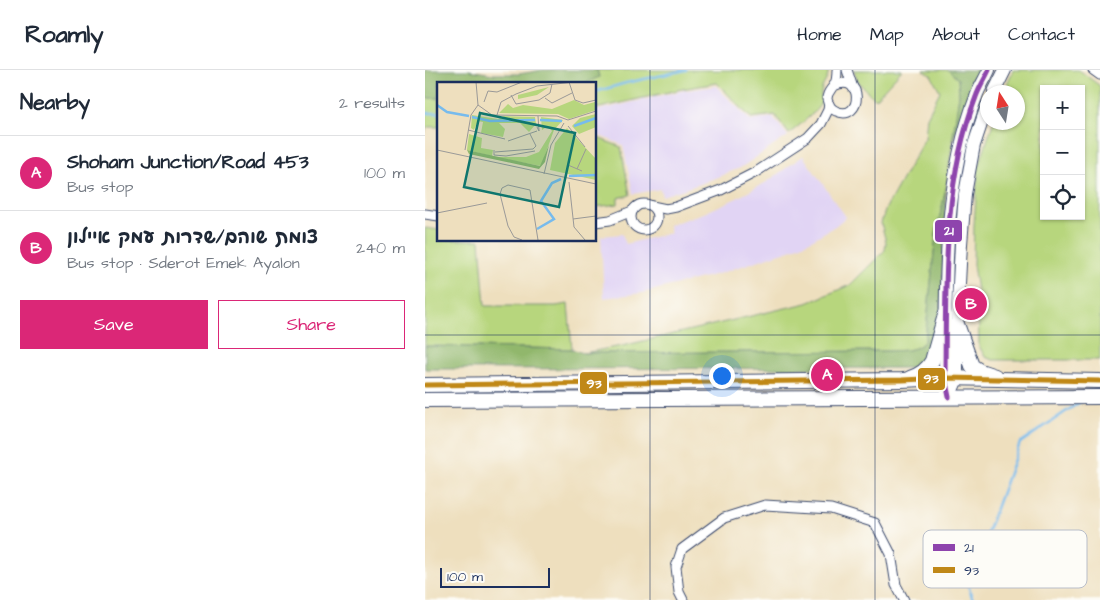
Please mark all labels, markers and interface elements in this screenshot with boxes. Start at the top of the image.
text: Roamly [25,18,103,52]
text: Home [797,22,842,47]
text: Map [870,22,904,47]
text: About [932,22,980,47]
text: Contact [1008,22,1075,47]
inset map [437,82,596,241]
north arrow [980,85,1025,130]
map controls [1040,85,1085,220]
button: + [1040,85,1085,130]
text: Nearby [20,88,90,117]
text: 2 results [339,92,405,114]
button: − [1040,130,1085,175]
text: Shoham Junction/Road 453 [67,149,309,176]
text: A [31,162,41,184]
text: 100 m [364,162,405,184]
button: locate [1040,175,1085,220]
text: Bus stop [67,176,133,198]
line badge: 21 [934,219,963,243]
text: 21 [943,221,954,241]
text: צומת שוהם/שדרות עמק איילון [67,224,318,251]
text: B [30,237,42,259]
text: 240 m [356,237,405,259]
text: Bus stop · Sderot Emek Ayalon [67,252,300,274]
pin: B [955,285,987,323]
button: Save [20,300,208,349]
button: Share [218,300,405,349]
pin: A [811,356,843,394]
your location [709,363,735,389]
line badge: 93 [917,367,946,391]
text: 93 [923,369,939,389]
line badge: 93 [579,371,608,395]
text: 93 [586,374,602,394]
legend [923,530,1087,588]
text: 21 [964,538,974,558]
text: 93 [964,561,979,581]
scale bar [440,565,550,588]
text: 100 m [447,567,483,587]

